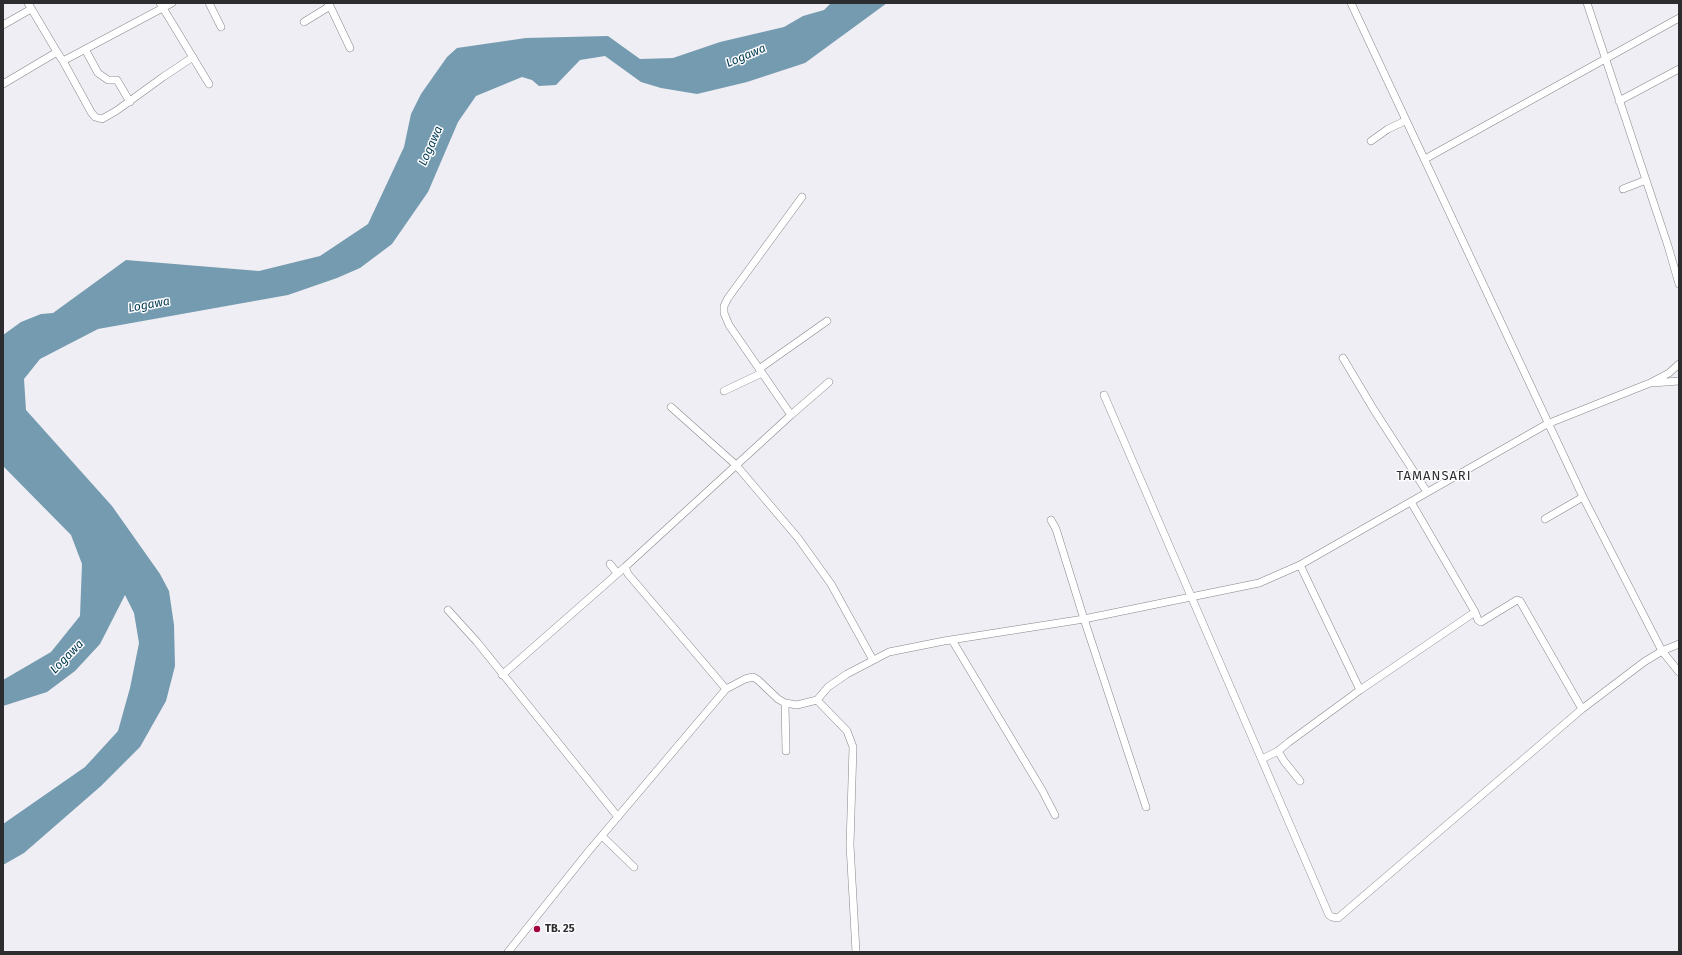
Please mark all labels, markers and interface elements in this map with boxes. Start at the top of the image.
water label: Logawa [724,41,768,71]
water label: Logawa [416,124,446,168]
water label: Logawa [127,294,171,316]
district label: TAMANSARI [1396,468,1472,484]
water label: Logawa [47,637,87,677]
place label: TB. 25 [545,922,575,936]
marker: TB. 25 [532,924,542,934]

